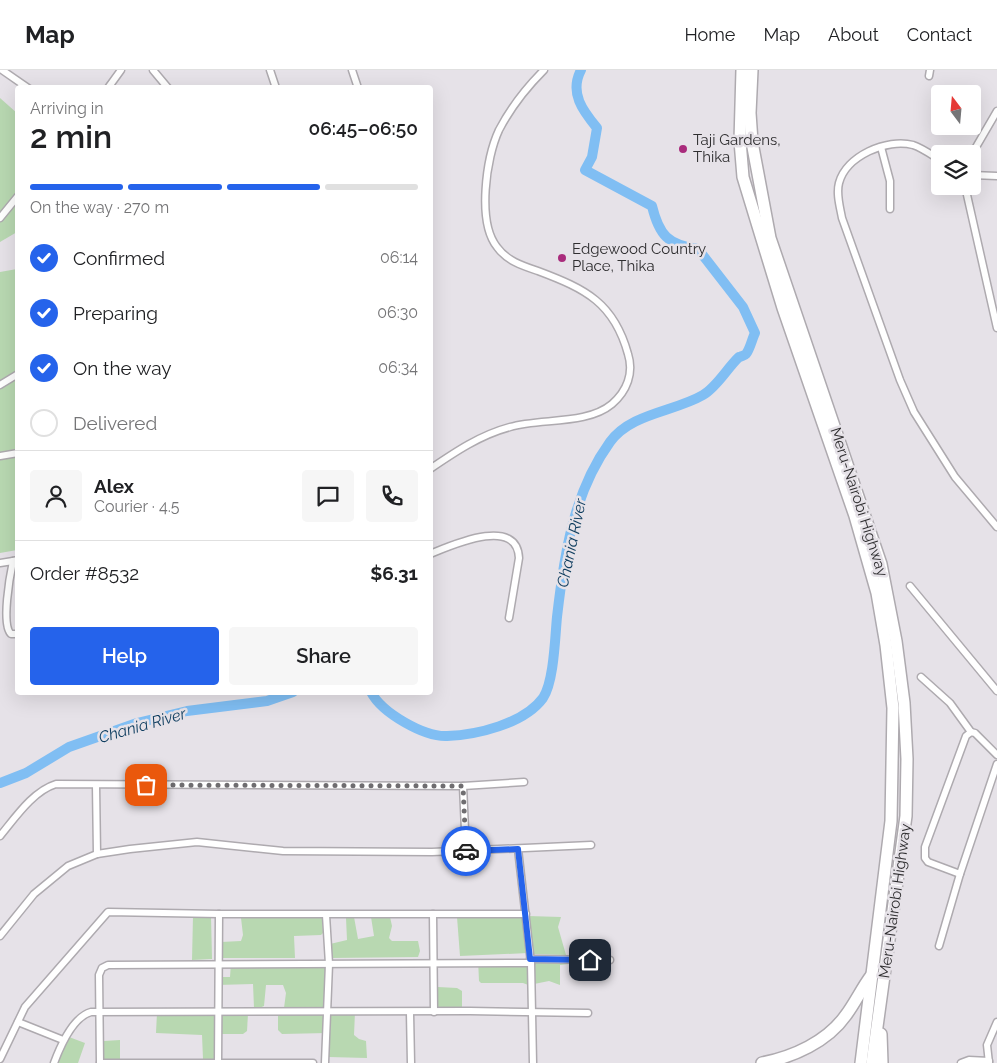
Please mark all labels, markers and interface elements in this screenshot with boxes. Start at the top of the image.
text: Map [25,20,75,49]
text: Home [684,24,735,45]
text: Map [763,24,800,45]
text: About [828,24,879,45]
text: Contact [907,24,972,45]
north arrow [931,85,981,135]
map controls [931,85,981,195]
text: Arriving in [30,99,104,118]
text: 06:45–06:50 [309,117,418,139]
text: 2 min [30,118,112,155]
place label: Taji Gardens, Thika [693,131,781,166]
marker: Taji Gardens, Thika [677,143,689,155]
button: layers [931,145,981,195]
text: On the way · 270 m [30,198,169,217]
place label: Edgewood Country Place, Thika [572,240,706,275]
icon: check [30,244,58,272]
text: Confirmed [73,247,165,269]
text: 06:14 [380,248,418,267]
marker: Edgewood Country Place, Thika [556,252,568,264]
icon: check [30,299,58,327]
text: Preparing [73,302,158,324]
text: 06:30 [377,303,418,322]
icon: check [30,354,58,382]
text: On the way [73,357,172,379]
text: 06:34 [378,358,418,377]
text: Delivered [73,412,157,434]
street label: Meru-Nairobi Highway [826,425,892,579]
button: person [30,470,82,522]
button: chat [302,470,354,522]
button: phone [366,470,418,522]
text: Alex [94,475,134,497]
text: Courier · 4.5 [94,497,179,516]
water label: Chania River [553,497,590,589]
text: Order #8532 [30,562,139,584]
text: $6.31 [370,562,418,584]
button: Help [30,627,219,685]
button: Share [229,627,418,685]
water label: Chania River [96,704,189,747]
pin [125,764,167,806]
icon: bag [132,771,160,799]
street label: Meru-Nairobi Highway [875,823,915,979]
courier [441,826,491,876]
icon: car [452,837,480,865]
pin [569,939,611,981]
icon: home [576,946,604,974]

